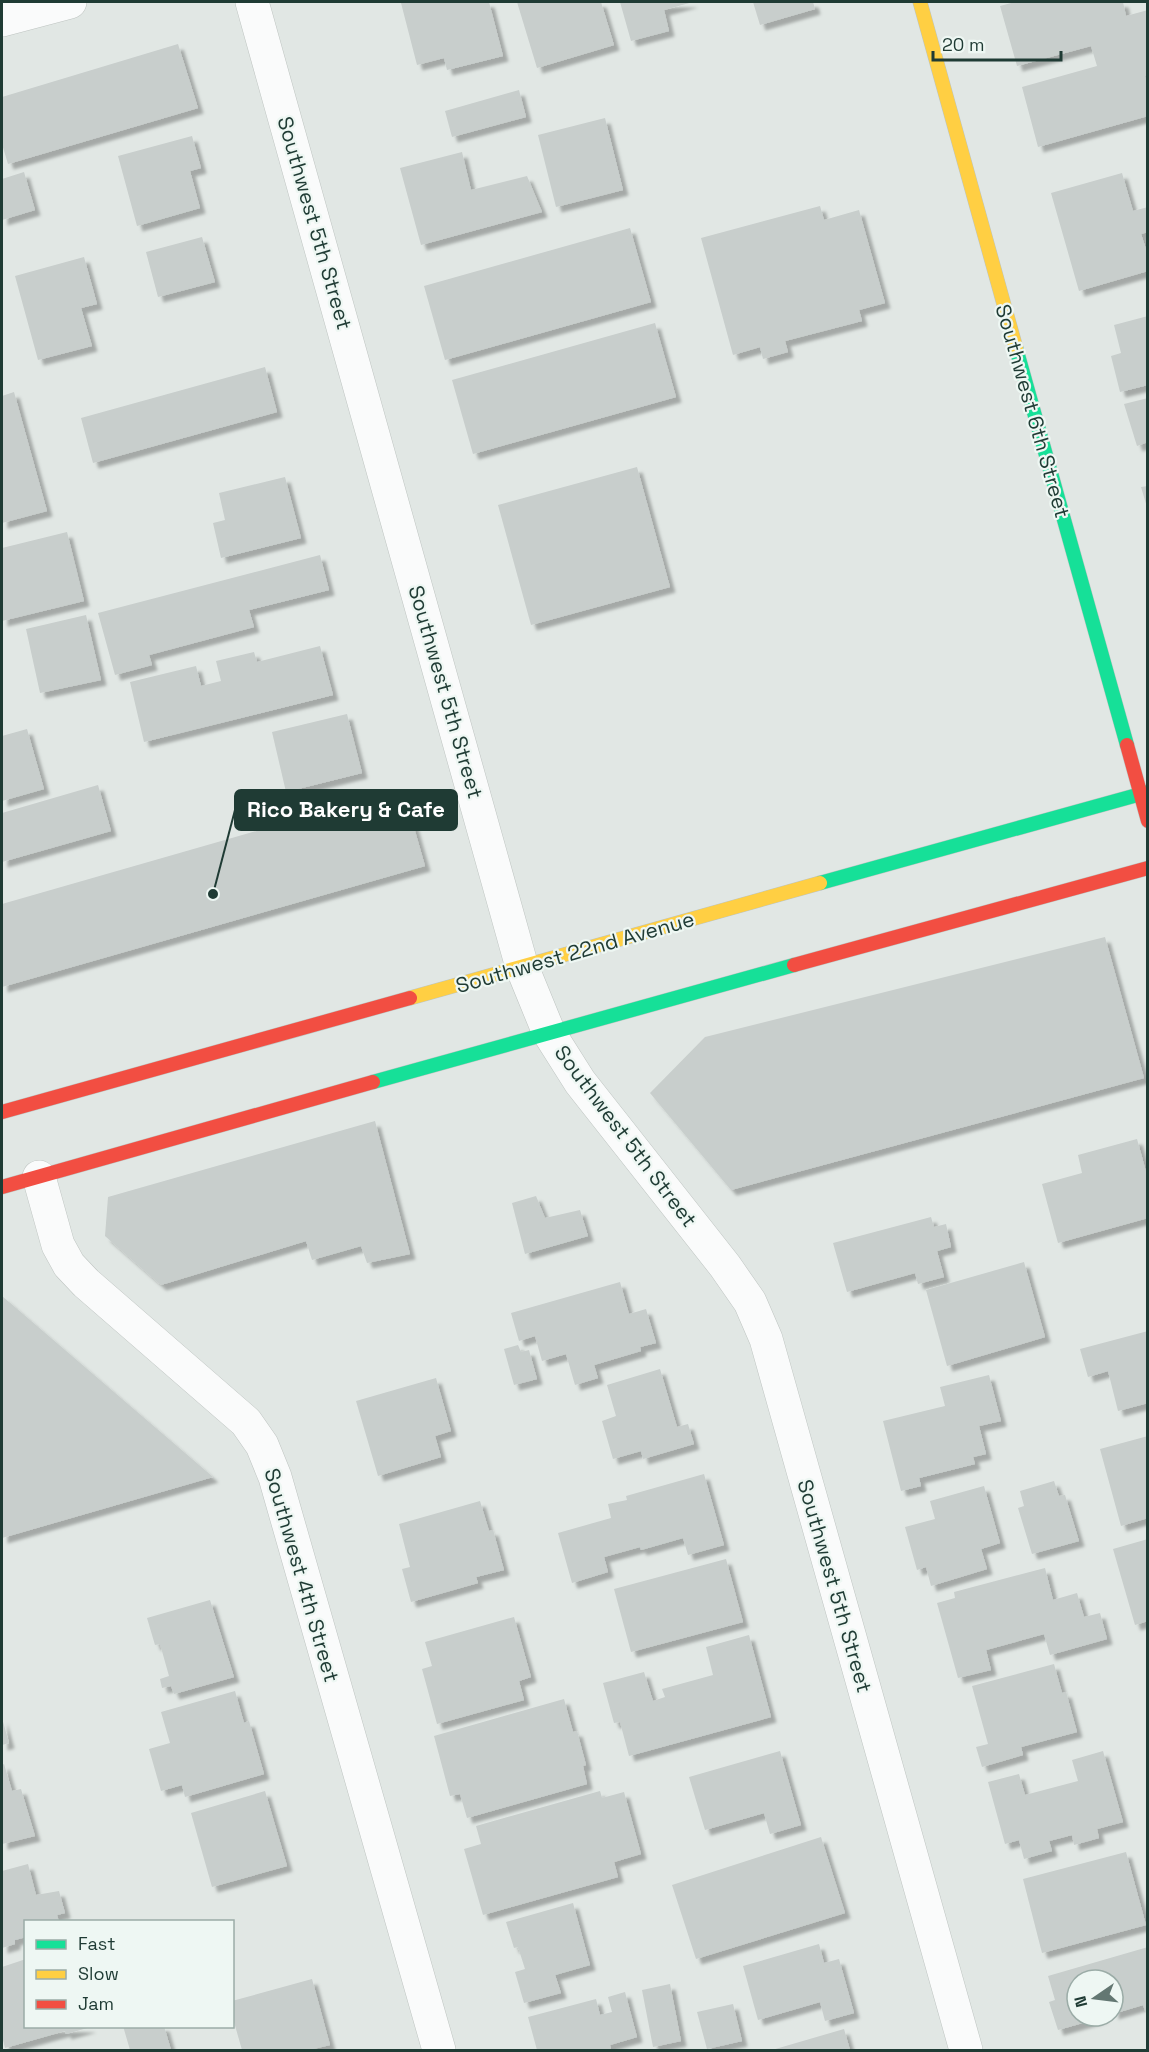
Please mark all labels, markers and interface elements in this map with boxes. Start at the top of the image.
scale bar [933,24,1060,62]
text: 20 m [942,33,985,56]
street label: Southwest 5th Street [272,113,358,333]
street label: Southwest 6th Street [990,301,1076,521]
street label: Southwest 5th Street [403,582,489,802]
callout: Rico Bakery & Cafe [235,790,457,830]
text: Rico Bakery & Cafe [247,795,445,823]
street label: Southwest 22nd Avenue [453,905,697,999]
street label: Southwest 5th Street [549,1040,703,1232]
street label: Southwest 4th Street [259,1465,345,1685]
street label: Southwest 5th Street [792,1476,878,1696]
legend [24,1920,234,2028]
text: Fast [78,1932,115,1955]
text: Slow [78,1962,119,1985]
north arrow [1065,1968,1125,2028]
text: Jam [78,1992,114,2015]
text: N [1069,1994,1092,2009]

